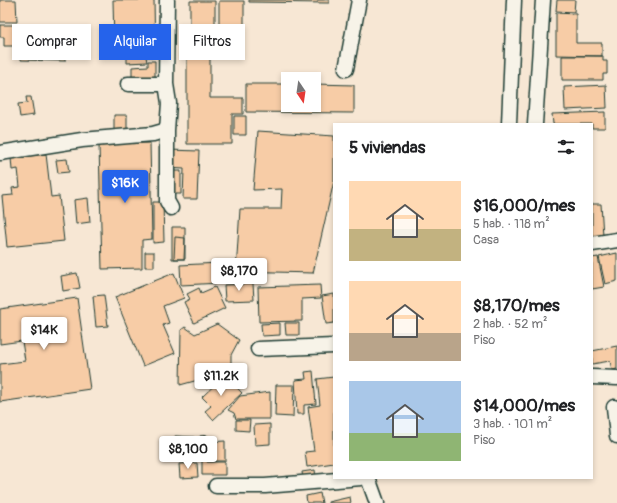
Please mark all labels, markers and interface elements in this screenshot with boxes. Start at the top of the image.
chip: Comprar [12,24,91,60]
chip: Alquilar [99,24,171,60]
chip: Filtros [179,24,245,60]
north arrow [281,72,321,112]
map controls [281,72,321,112]
icon: filters [555,136,577,158]
text: 5 viviendas [349,137,425,158]
pin: $16K [101,170,149,204]
text: $16K [111,175,139,191]
text: $16,000/mes [473,195,575,216]
icon: home [381,197,429,245]
text: 5 hab. · 118 m² [473,216,550,232]
text: Casa [473,232,499,248]
pin: $8,170 [206,258,272,292]
text: $8,170 [220,263,258,279]
text: $8,170/mes [473,295,560,316]
icon: home [381,297,429,345]
text: 2 hab. · 52 m² [473,316,547,332]
pin: $14K [20,317,68,351]
text: $14K [30,322,58,338]
text: Piso [473,332,495,348]
pin: $11.2K [188,363,254,397]
text: $11.2K [203,368,239,384]
text: $14,000/mes [473,395,575,416]
icon: home [381,397,429,445]
text: 3 hab. · 101 m² [473,416,552,432]
text: Piso [473,432,495,448]
pin: $8,100 [155,436,221,470]
text: $8,100 [168,441,208,457]

